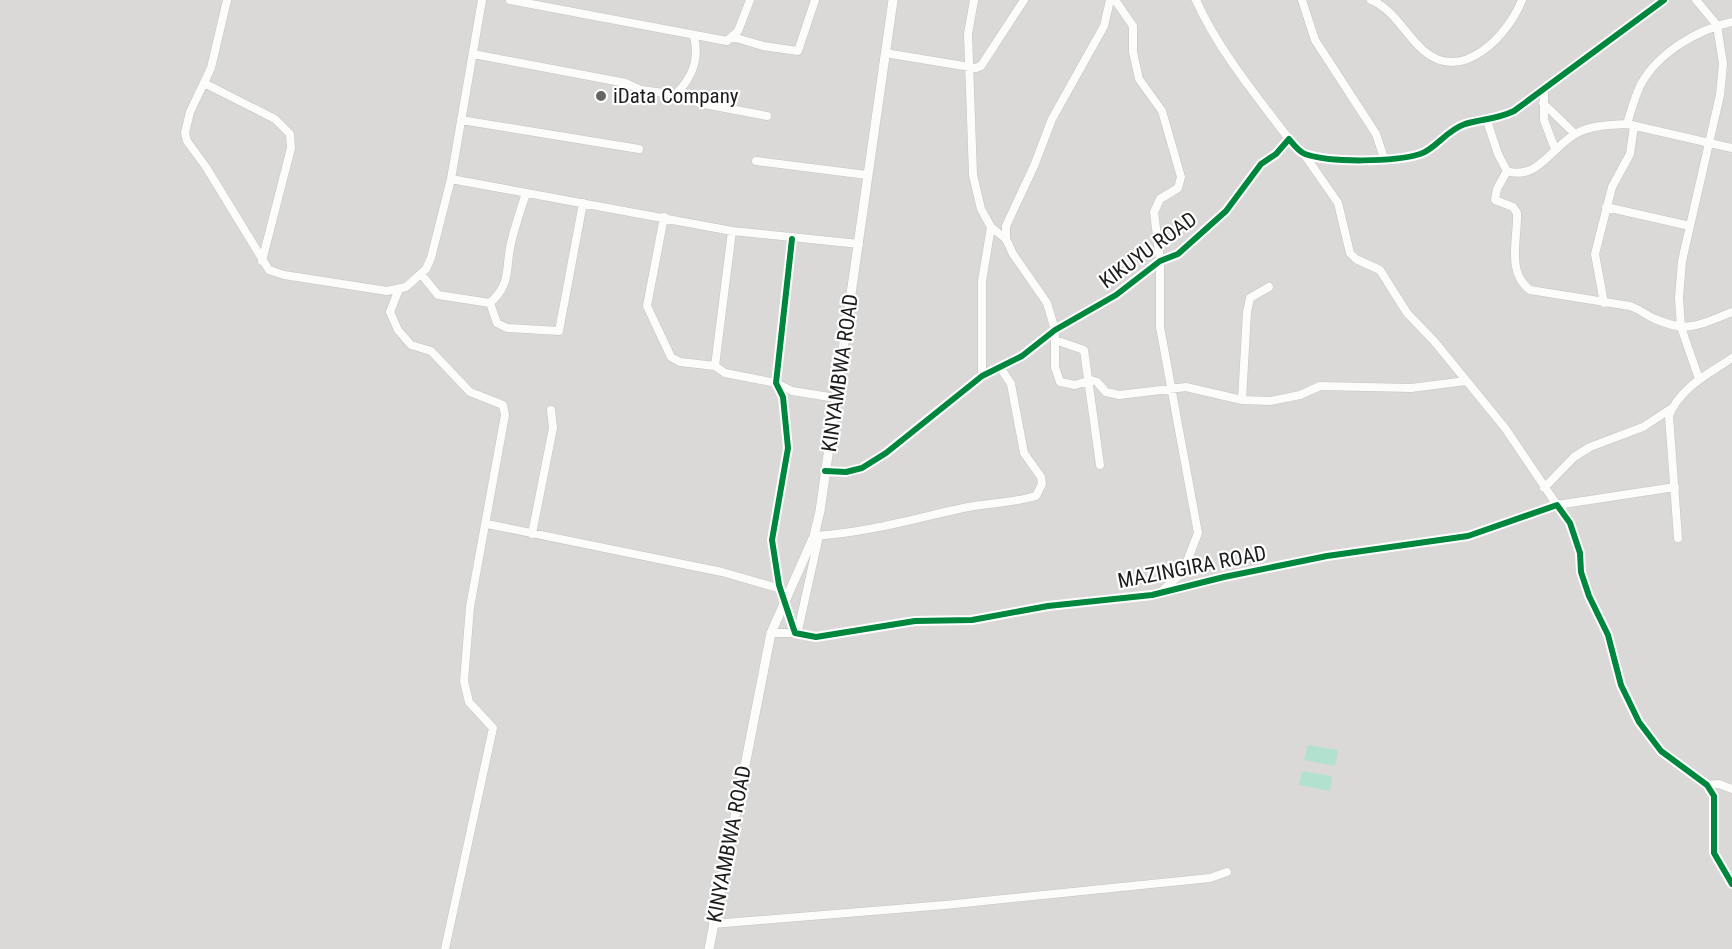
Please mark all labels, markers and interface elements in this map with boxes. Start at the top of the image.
place label: iData Company [613,84,739,108]
marker: iData Company [594,89,608,103]
street label: KIKUYU ROAD [1095,207,1201,293]
street label: KINYAMBWA ROAD [817,293,863,453]
street label: MAZINGIRA ROAD [1116,541,1268,593]
street label: KINYAMBWA ROAD [702,764,756,924]

